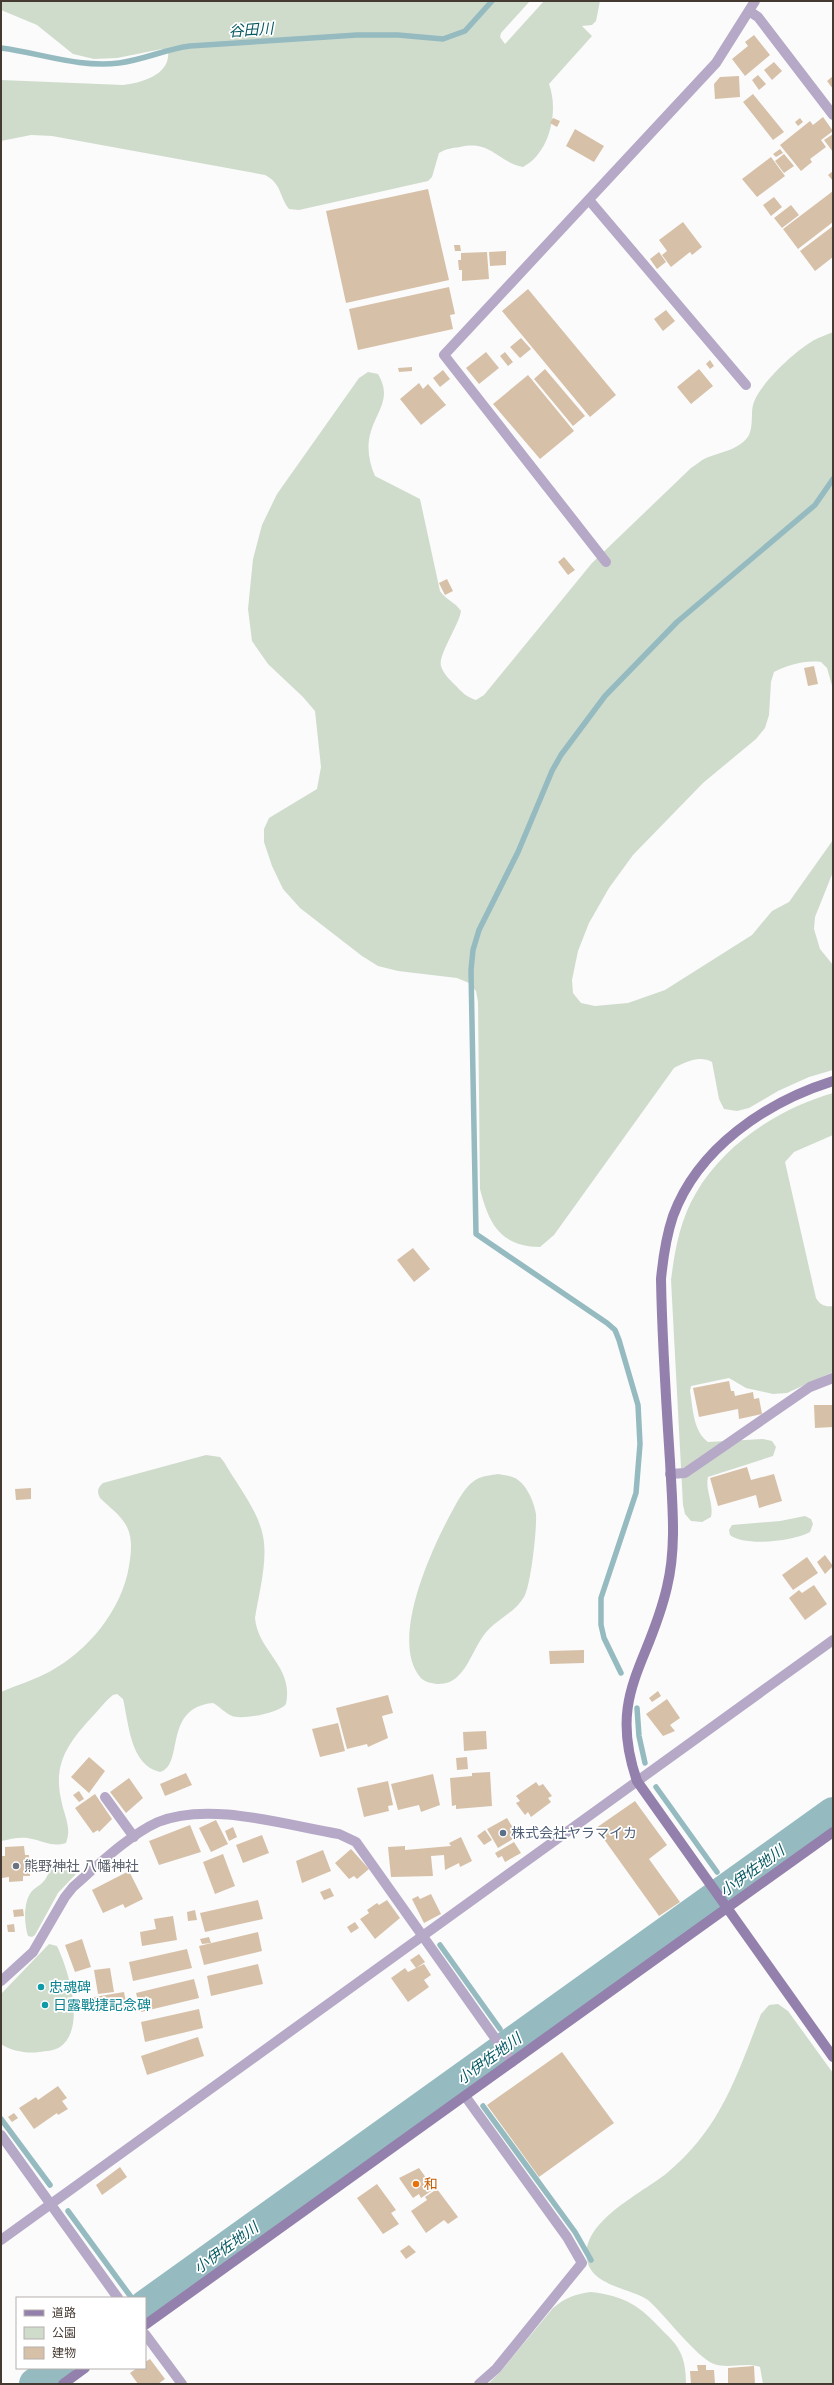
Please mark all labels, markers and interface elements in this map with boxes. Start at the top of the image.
water label: 谷田川 [228,18,276,40]
place label: 株式会社ヤラマイカ [511,1824,637,1841]
marker: 株式会社ヤラマイカ [498,1828,508,1838]
water label: 小伊佐地川 [716,1840,789,1900]
place label: 熊野神社 八幡神社 [24,1857,139,1874]
marker: 熊野神社 八幡神社 [11,1861,21,1871]
place label: 忠魂碑 [49,1978,91,1995]
marker: 忠魂碑 [36,1982,46,1992]
place label: 日露戰捷記念碑 [53,1996,151,2013]
marker: 日露戰捷記念碑 [40,2000,50,2010]
water label: 小伊佐地川 [453,2028,526,2088]
place label: 和 [424,2175,438,2192]
marker: 和 [411,2179,421,2189]
water label: 小伊佐地川 [190,2217,263,2277]
legend [16,2297,146,2369]
text: 道路 [52,2305,76,2319]
text: 公園 [52,2325,76,2339]
text: 建物 [52,2345,76,2359]

